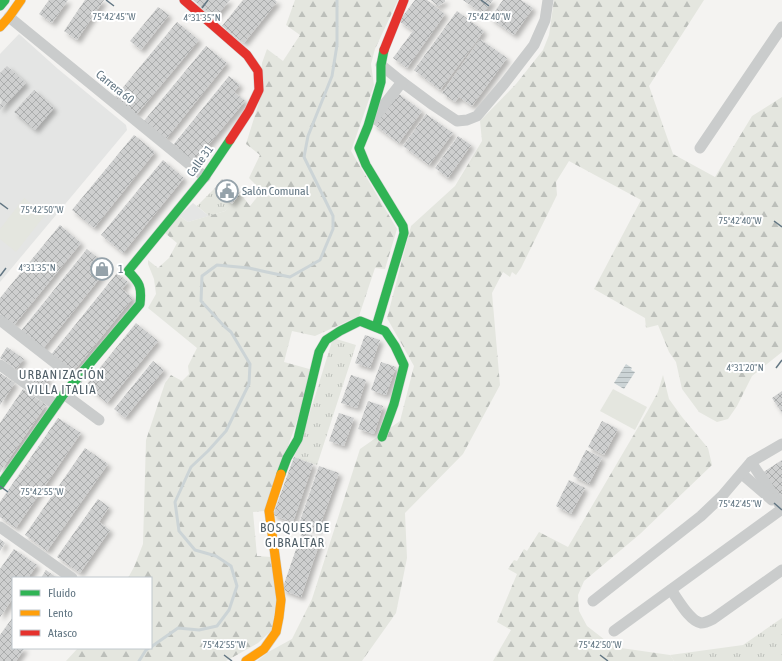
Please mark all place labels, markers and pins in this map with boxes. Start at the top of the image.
public building icon: Salón Comunal [214,178,240,204]
place label: Salón Comunal [242,184,310,198]
shop icon: 1 [89,256,115,282]
place label: 1 [118,262,124,276]

